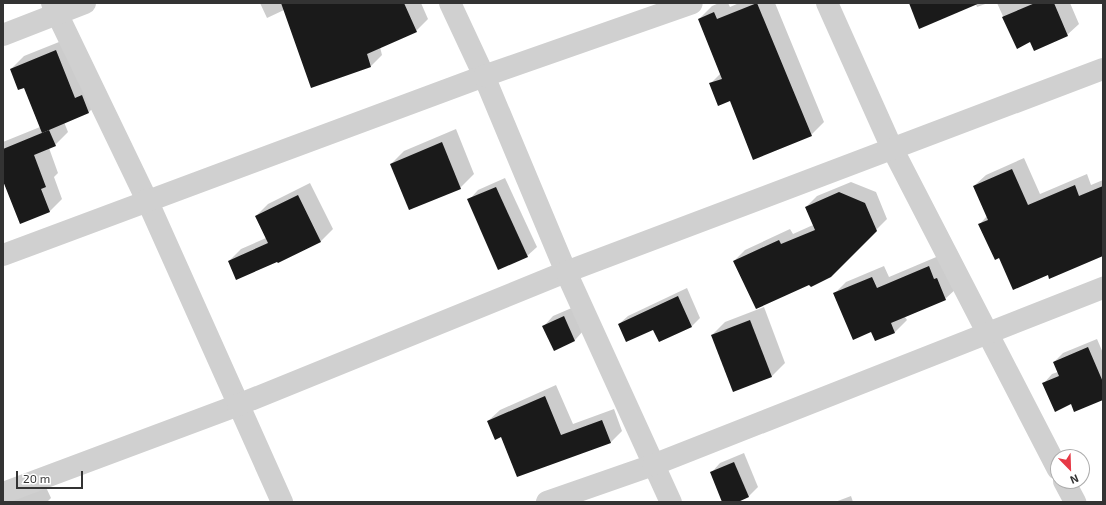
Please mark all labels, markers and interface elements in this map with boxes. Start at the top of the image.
north arrow [1050,449,1090,489]
scale bar [18,463,85,489]
text: 20 m [23,471,50,485]
text: N [1068,472,1081,487]

